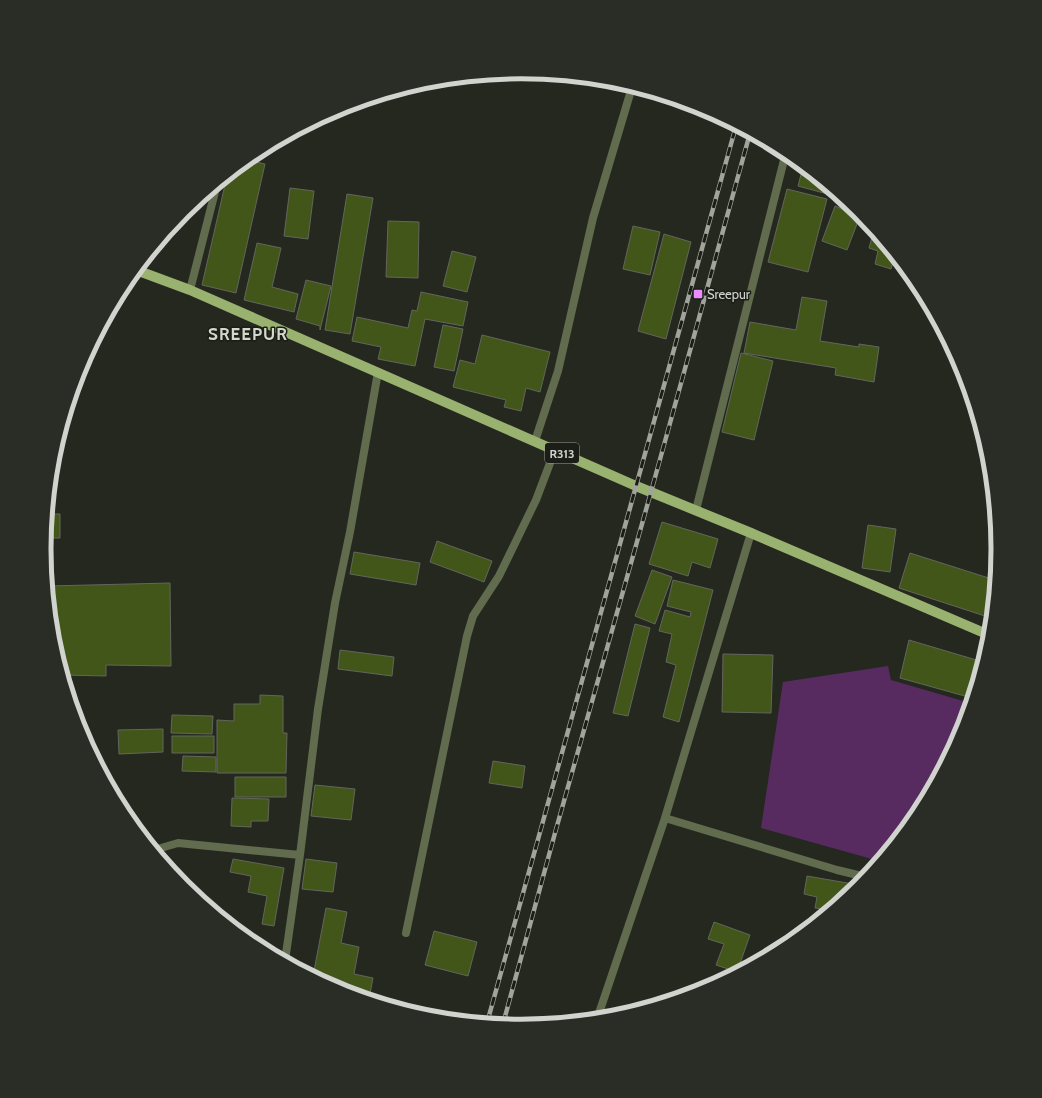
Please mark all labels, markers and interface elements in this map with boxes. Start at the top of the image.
place label: Sreepur [707,286,751,302]
marker: Sreepur [692,288,704,300]
district label: SREEPUR [208,324,288,344]
road number: R313 [545,443,579,463]

